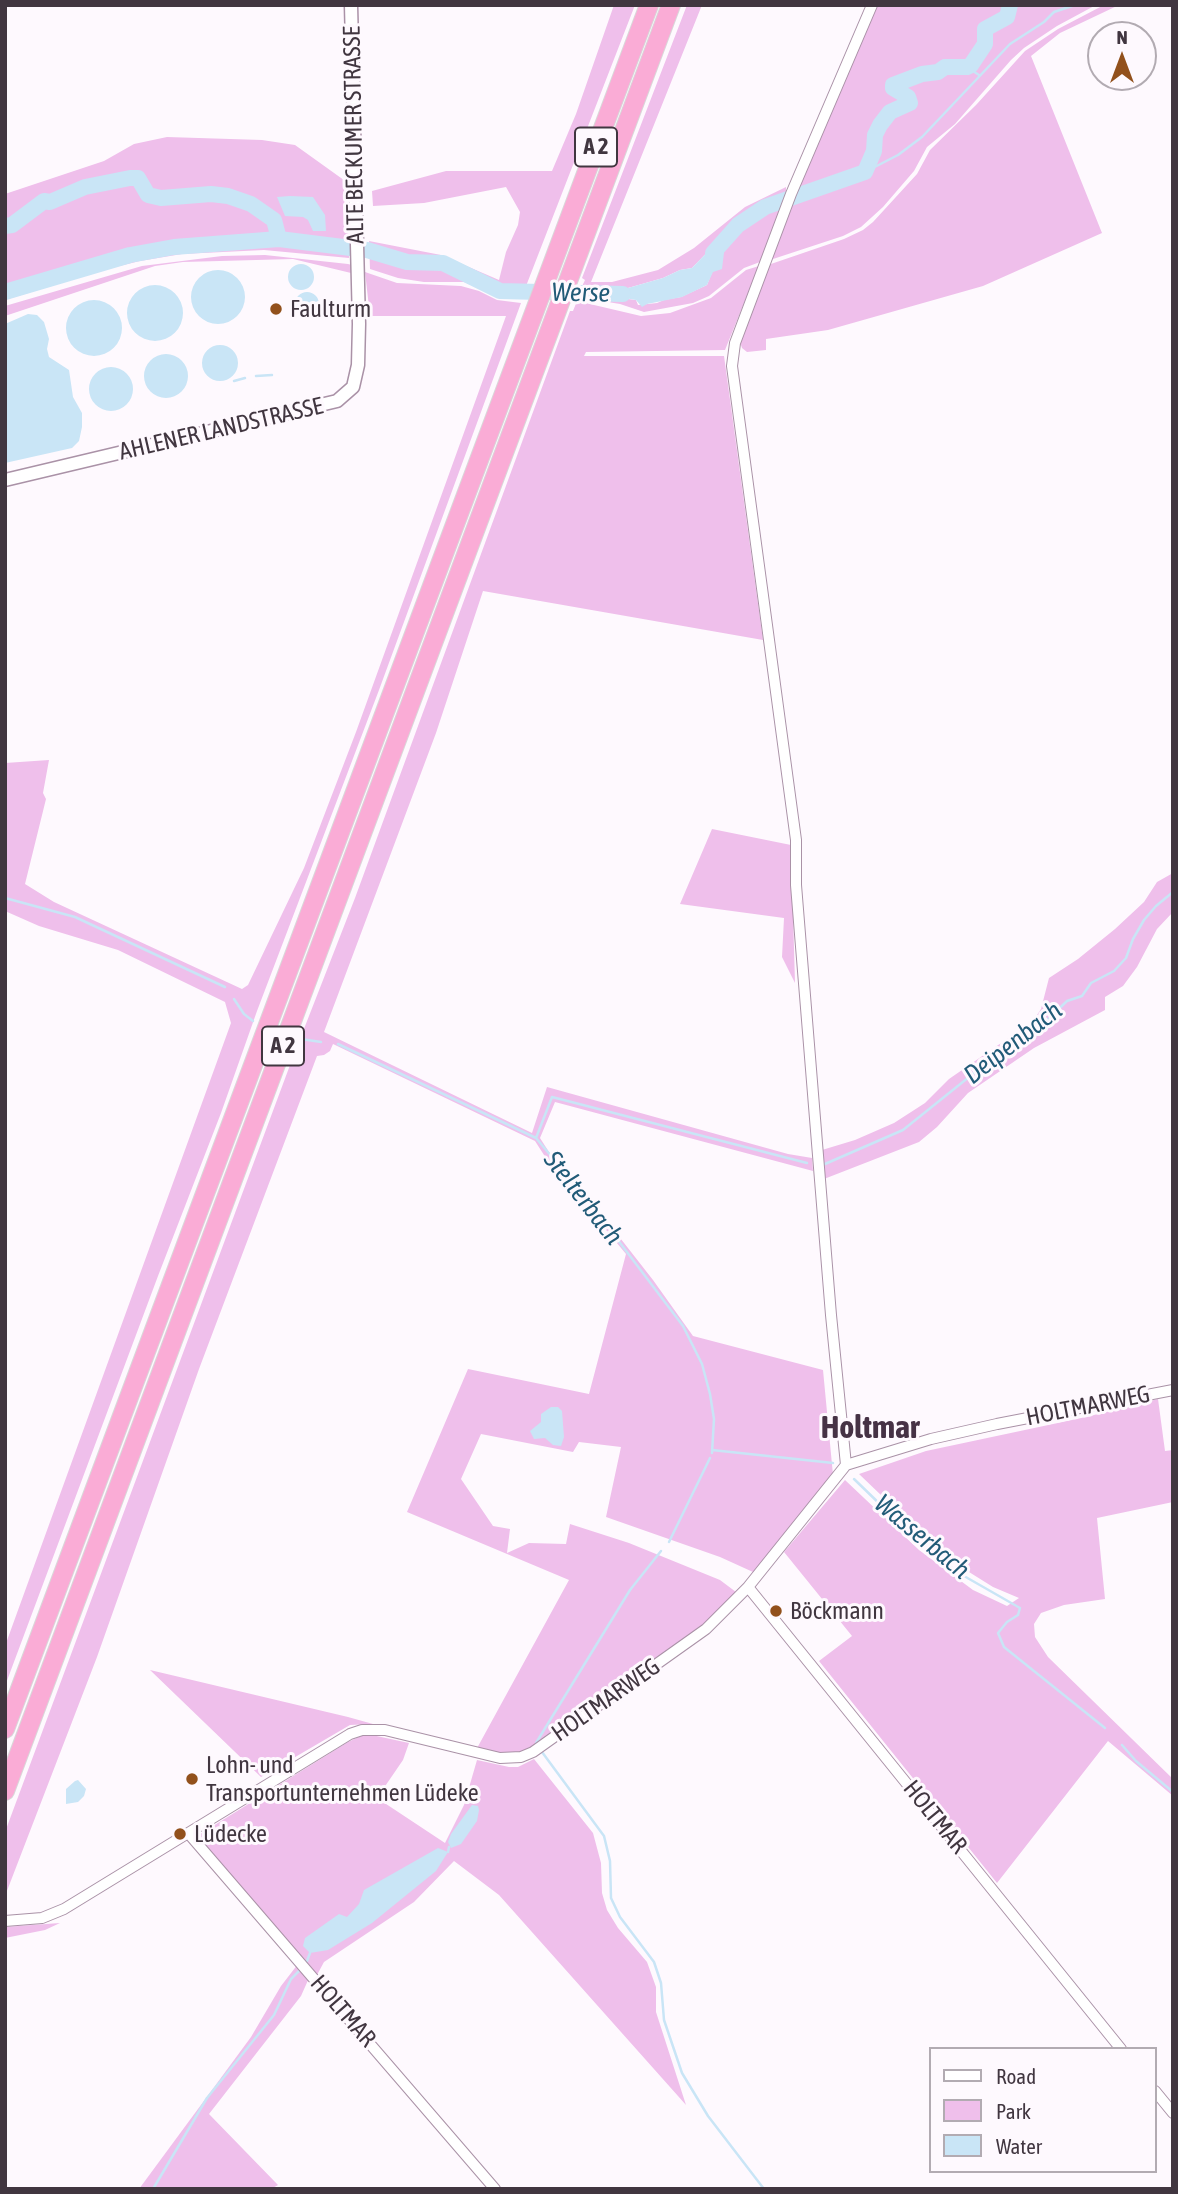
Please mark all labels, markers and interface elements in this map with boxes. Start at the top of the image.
north arrow [1087,21,1157,91]
street label: ALTE BECKUMER STRASSE [338,26,370,244]
text: N [1116,26,1128,48]
road number: A 2 [575,128,617,166]
water label: Werse [551,277,611,309]
place label: Faulturm [290,295,371,323]
marker: Faulturm [268,301,284,317]
street label: AHLENER LANDSTRASSE [116,392,326,466]
water label: Deipenbach [958,995,1068,1091]
road number: A 2 [262,1026,304,1065]
water label: Stelterbach [537,1145,629,1251]
street label: HOLTMARWEG [1024,1380,1152,1432]
district label: Holtmar [821,1409,919,1447]
water label: Wasserbach [868,1488,976,1586]
place label: Böckmann [790,1597,884,1625]
marker: Böckmann [768,1603,784,1619]
street label: HOLTMARWEG [546,1652,666,1748]
place label: Lohn- und Transportunternehmen Lüdeke [206,1751,479,1807]
marker: Lohn- und Transportunternehmen Lüdeke [184,1771,200,1787]
street label: HOLTMAR [897,1775,973,1859]
place label: Lüdecke [194,1820,267,1848]
marker: Lüdecke [172,1826,188,1842]
street label: HOLTMAR [304,1969,382,2053]
legend [930,2047,1157,2173]
text: Road [996,2064,1036,2088]
text: Park [996,2099,1031,2123]
text: Water [996,2134,1042,2158]

